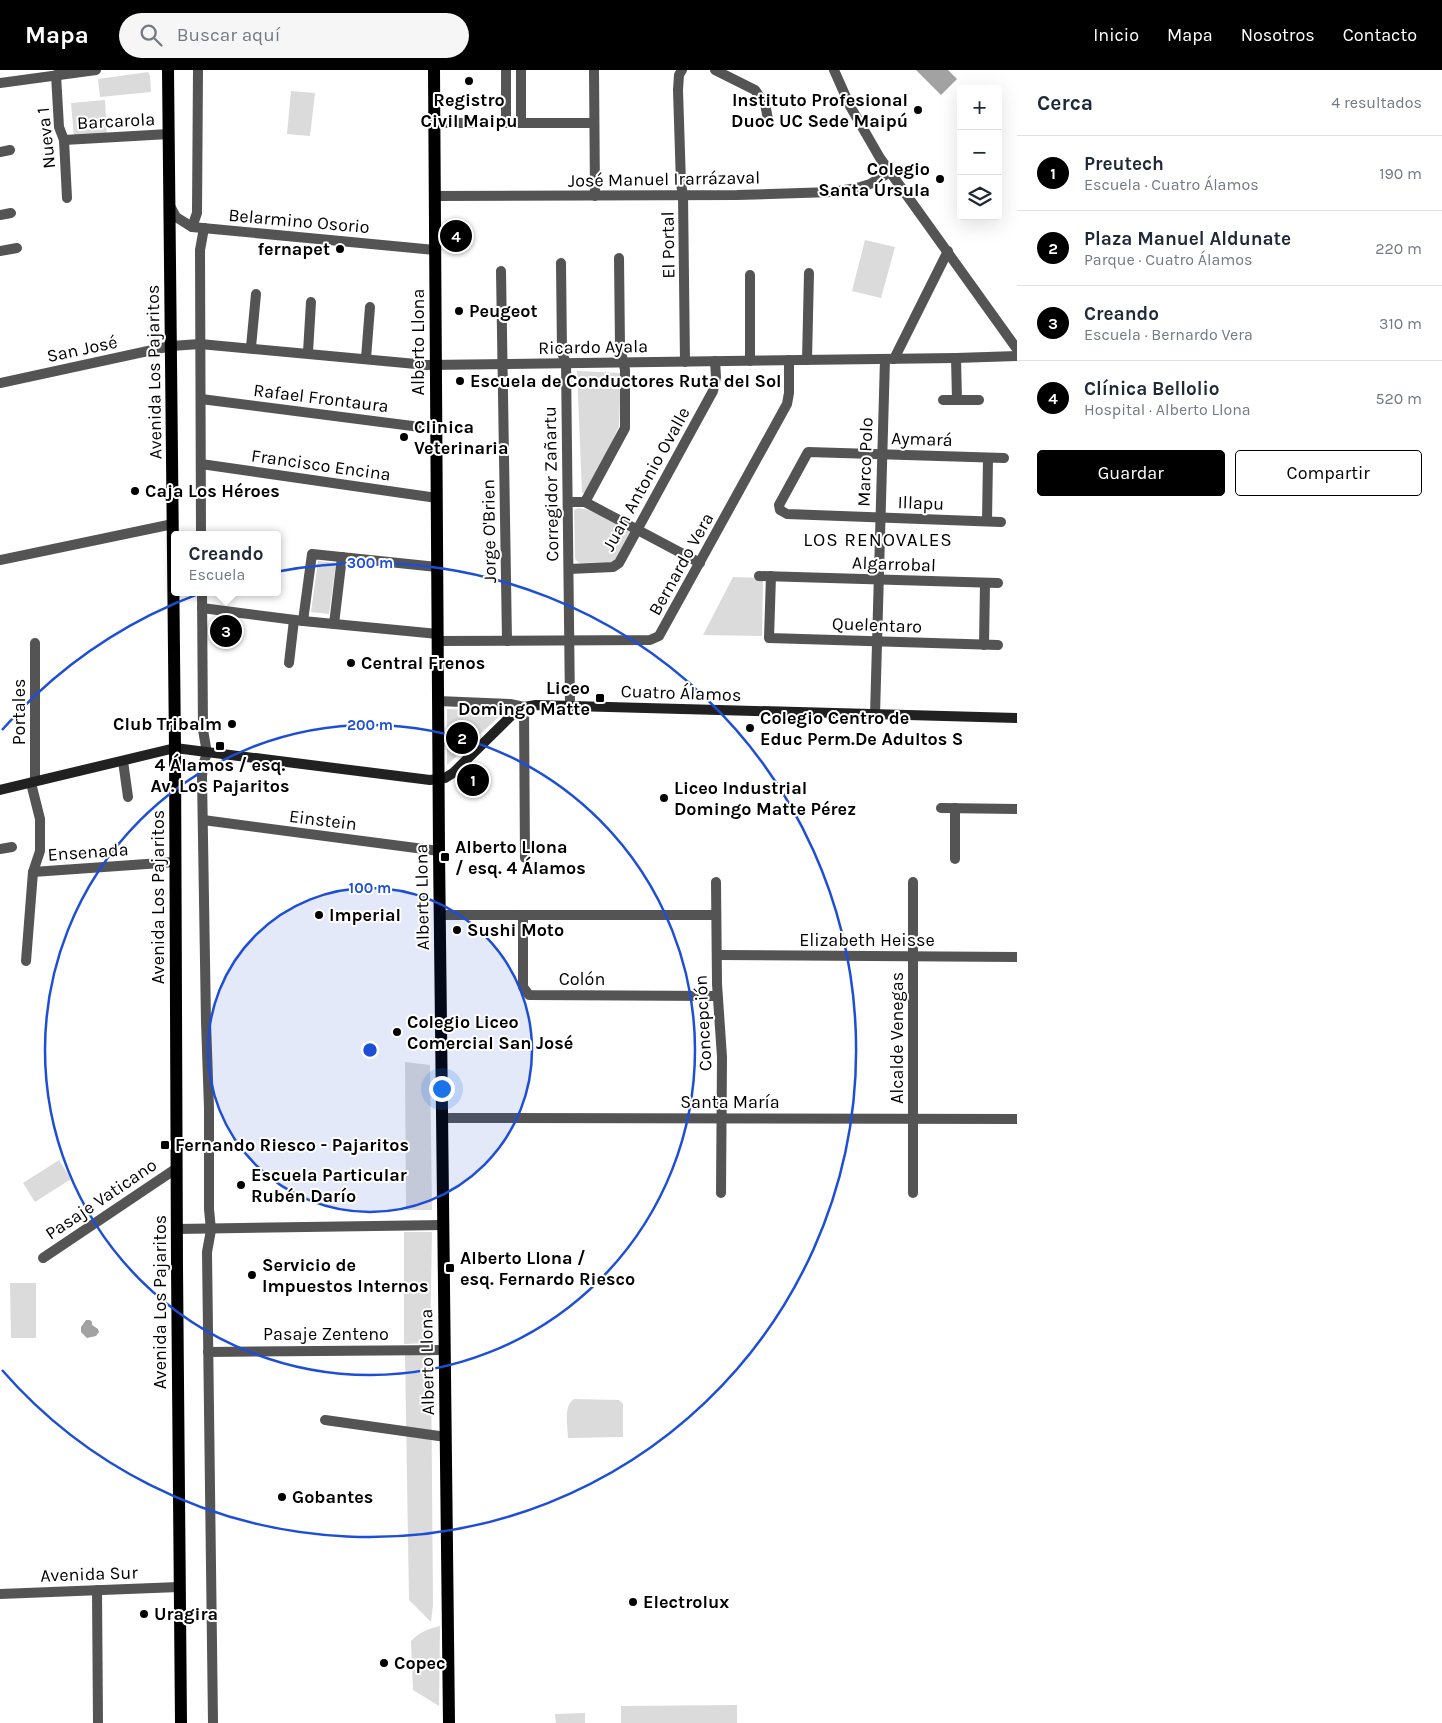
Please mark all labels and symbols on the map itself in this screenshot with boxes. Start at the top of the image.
marker: Registro Civil Maipu [463,75,475,87]
place label: Registro Civil Maipu [420,89,518,132]
place label: Instituto Profesional Duoc UC Sede Maipú [731,89,908,132]
marker: Instituto Profesional Duoc UC Sede Maipú [912,104,924,116]
street label: Nueva 1 [32,106,60,170]
street label: Barcarola [76,108,156,134]
place label: Colegio Santa Úrsula [818,158,930,201]
street label: José Manuel Irarrázaval [568,166,760,192]
marker: Colegio Santa Úrsula [934,173,946,185]
street label: Belarmino Osorio [227,204,371,238]
street label: El Portal [656,211,680,279]
pin: 4 [440,217,472,255]
place label: fernapet [257,238,330,260]
marker: fernapet [334,243,346,255]
street label: Avenida Los Pajaritos [141,284,167,460]
street label: Alberto Llona [407,289,429,395]
place label: Peugeot [469,300,538,322]
marker: Peugeot [453,305,465,317]
street label: San José [45,331,119,367]
street label: Ricardo Ayala [538,335,648,359]
place label: Escuela de Conductores Ruta del Sol [470,370,782,392]
marker: Escuela de Conductores Ruta del Sol [454,375,466,387]
street label: Rafael Frontaura [252,379,390,417]
street label: Juan Antonio Ovalle [597,403,695,555]
street label: Corregidor Zañartu [539,406,563,562]
place label: Clinica Veterinaria [414,416,509,459]
street label: Marco Polo [852,417,878,507]
street label: Aymará [891,427,953,451]
marker: Clinica Veterinaria [398,431,410,443]
street label: Francisco Encina [250,444,392,486]
street label: Jorge O'Brien [477,479,501,583]
place label: Caja Los Héroes [145,480,280,502]
marker: Caja Los Héroes [129,485,141,497]
street label: Illapu [897,491,945,515]
street label: Bernardo Vera [644,509,718,619]
district label: LOS RENOVALES [803,529,953,551]
street label: Algarrobal [852,552,936,576]
text: 300 m [347,554,393,572]
pin: 3 [210,612,242,650]
street label: Quelentaro [832,612,922,638]
place label: Central Frenos [361,652,485,674]
marker: Central Frenos [345,657,357,669]
place label: Liceo Domingo Matte [458,677,590,720]
street label: Portales [8,679,30,745]
street label: Cuatro Álamos [620,679,742,706]
marker: Liceo Domingo Matte [594,692,606,704]
place label: Colegio Centro de Educ Perm.De Adultos S [760,707,963,750]
place label: Club Tribalm [113,713,222,735]
text: 200 m [347,716,393,734]
marker: Club Tribalm [226,718,238,730]
pin: 2 [446,719,478,757]
marker: Colegio Centro de Educ Perm.De Adultos S [744,722,756,734]
marker: 4 Álamos / esq. Av. Los Pajaritos [214,740,226,752]
place label: 4 Álamos / esq. Av. Los Pajaritos [150,753,290,797]
pin: 1 [457,761,489,799]
place label: Liceo Industrial Domingo Matte Pérez [674,777,856,820]
marker: Liceo Industrial Domingo Matte Pérez [658,792,670,804]
street label: Einstein [288,805,358,835]
street label: Avenida Los Pajaritos [147,810,169,984]
place label: Alberto Llona / esq. 4 Álamos [455,836,586,879]
street label: Ensenada [47,838,129,866]
street label: Alberto Llona [410,843,434,951]
marker: Alberto Llona / esq. 4 Álamos [439,851,451,863]
text: 100 m [349,879,391,897]
place label: Imperial [329,904,401,926]
marker: Imperial [313,909,325,921]
place label: Sushi Moto [467,919,564,941]
marker: Sushi Moto [451,924,463,936]
street label: Elizabeth Heisse [799,929,935,951]
street label: Colón [559,968,605,990]
street label: Alcalde Venegas [886,972,908,1104]
street label: Concepción [689,974,717,1072]
place label: Colegio Liceo Comercial San José [407,1011,573,1054]
marker: Colegio Liceo Comercial San José [391,1026,403,1038]
centre of rings [361,1041,379,1059]
your location [429,1076,455,1102]
street label: Santa María [680,1091,780,1113]
place label: Fernando Riesco - Pajaritos [175,1134,409,1156]
marker: Fernando Riesco - Pajaritos [159,1139,171,1151]
street label: Pasaje Vaticano [41,1154,161,1244]
place label: Escuela Particular Rubén Darío [251,1164,407,1207]
marker: Escuela Particular Rubén Darío [235,1179,247,1191]
street label: Avenida Los Pajaritos [149,1215,171,1389]
place label: Alberto Llona / esq. Fernardo Riesco [460,1247,635,1290]
place label: Servicio de Impuestos Internos [262,1254,429,1297]
marker: Alberto Llona / esq. Fernardo Riesco [444,1262,456,1274]
marker: Servicio de Impuestos Internos [246,1269,258,1281]
street label: Alberto Llona [415,1308,439,1416]
street label: Pasaje Zenteno [263,1323,389,1345]
place label: Gobantes [292,1486,373,1508]
marker: Gobantes [276,1491,288,1503]
street label: Avenida Sur [40,1561,139,1587]
place label: Electrolux [643,1591,729,1613]
marker: Electrolux [627,1596,639,1608]
place label: Uragira [154,1603,218,1625]
marker: Uragira [138,1608,150,1620]
place label: Copec [394,1652,446,1674]
marker: Copec [378,1657,390,1669]

